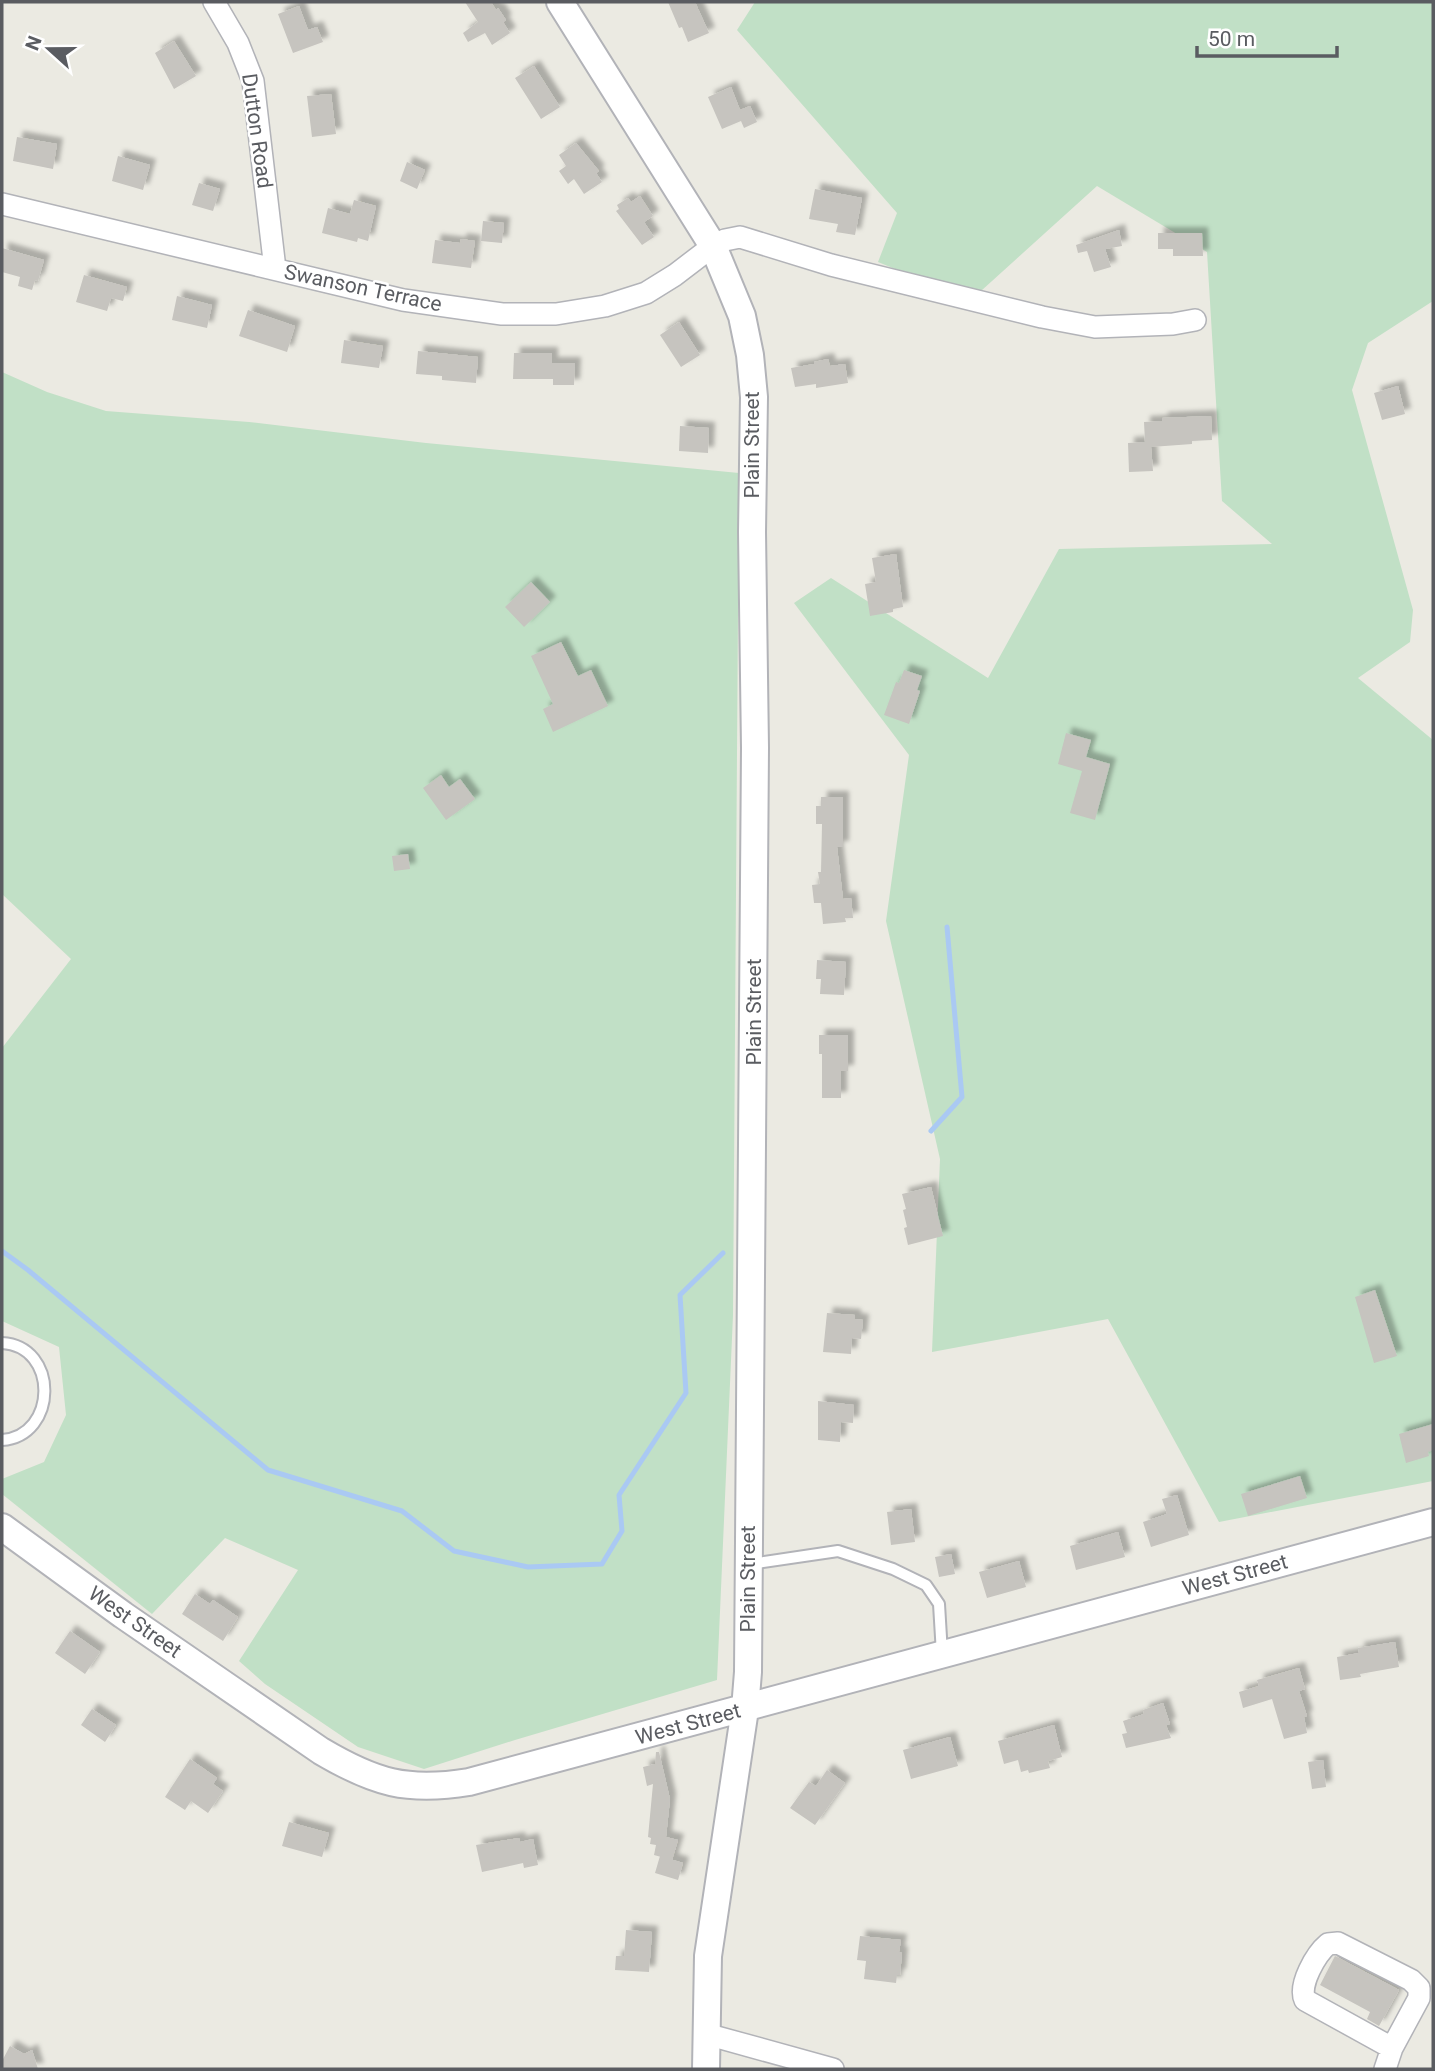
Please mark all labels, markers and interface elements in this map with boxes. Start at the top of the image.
north arrow [14,14,84,84]
scale bar [1197,14,1337,58]
text: 50 m [1208,27,1255,51]
text: N [20,33,47,53]
street label: Dutton Road [237,72,277,190]
street label: Swanson Terrace [282,260,444,316]
street label: Plain Street [740,391,764,499]
street label: Plain Street [742,958,766,1066]
street label: Plain Street [736,1525,760,1633]
street label: West Street [1180,1549,1290,1601]
street label: West Street [84,1581,186,1663]
street label: West Street [633,1698,743,1750]

